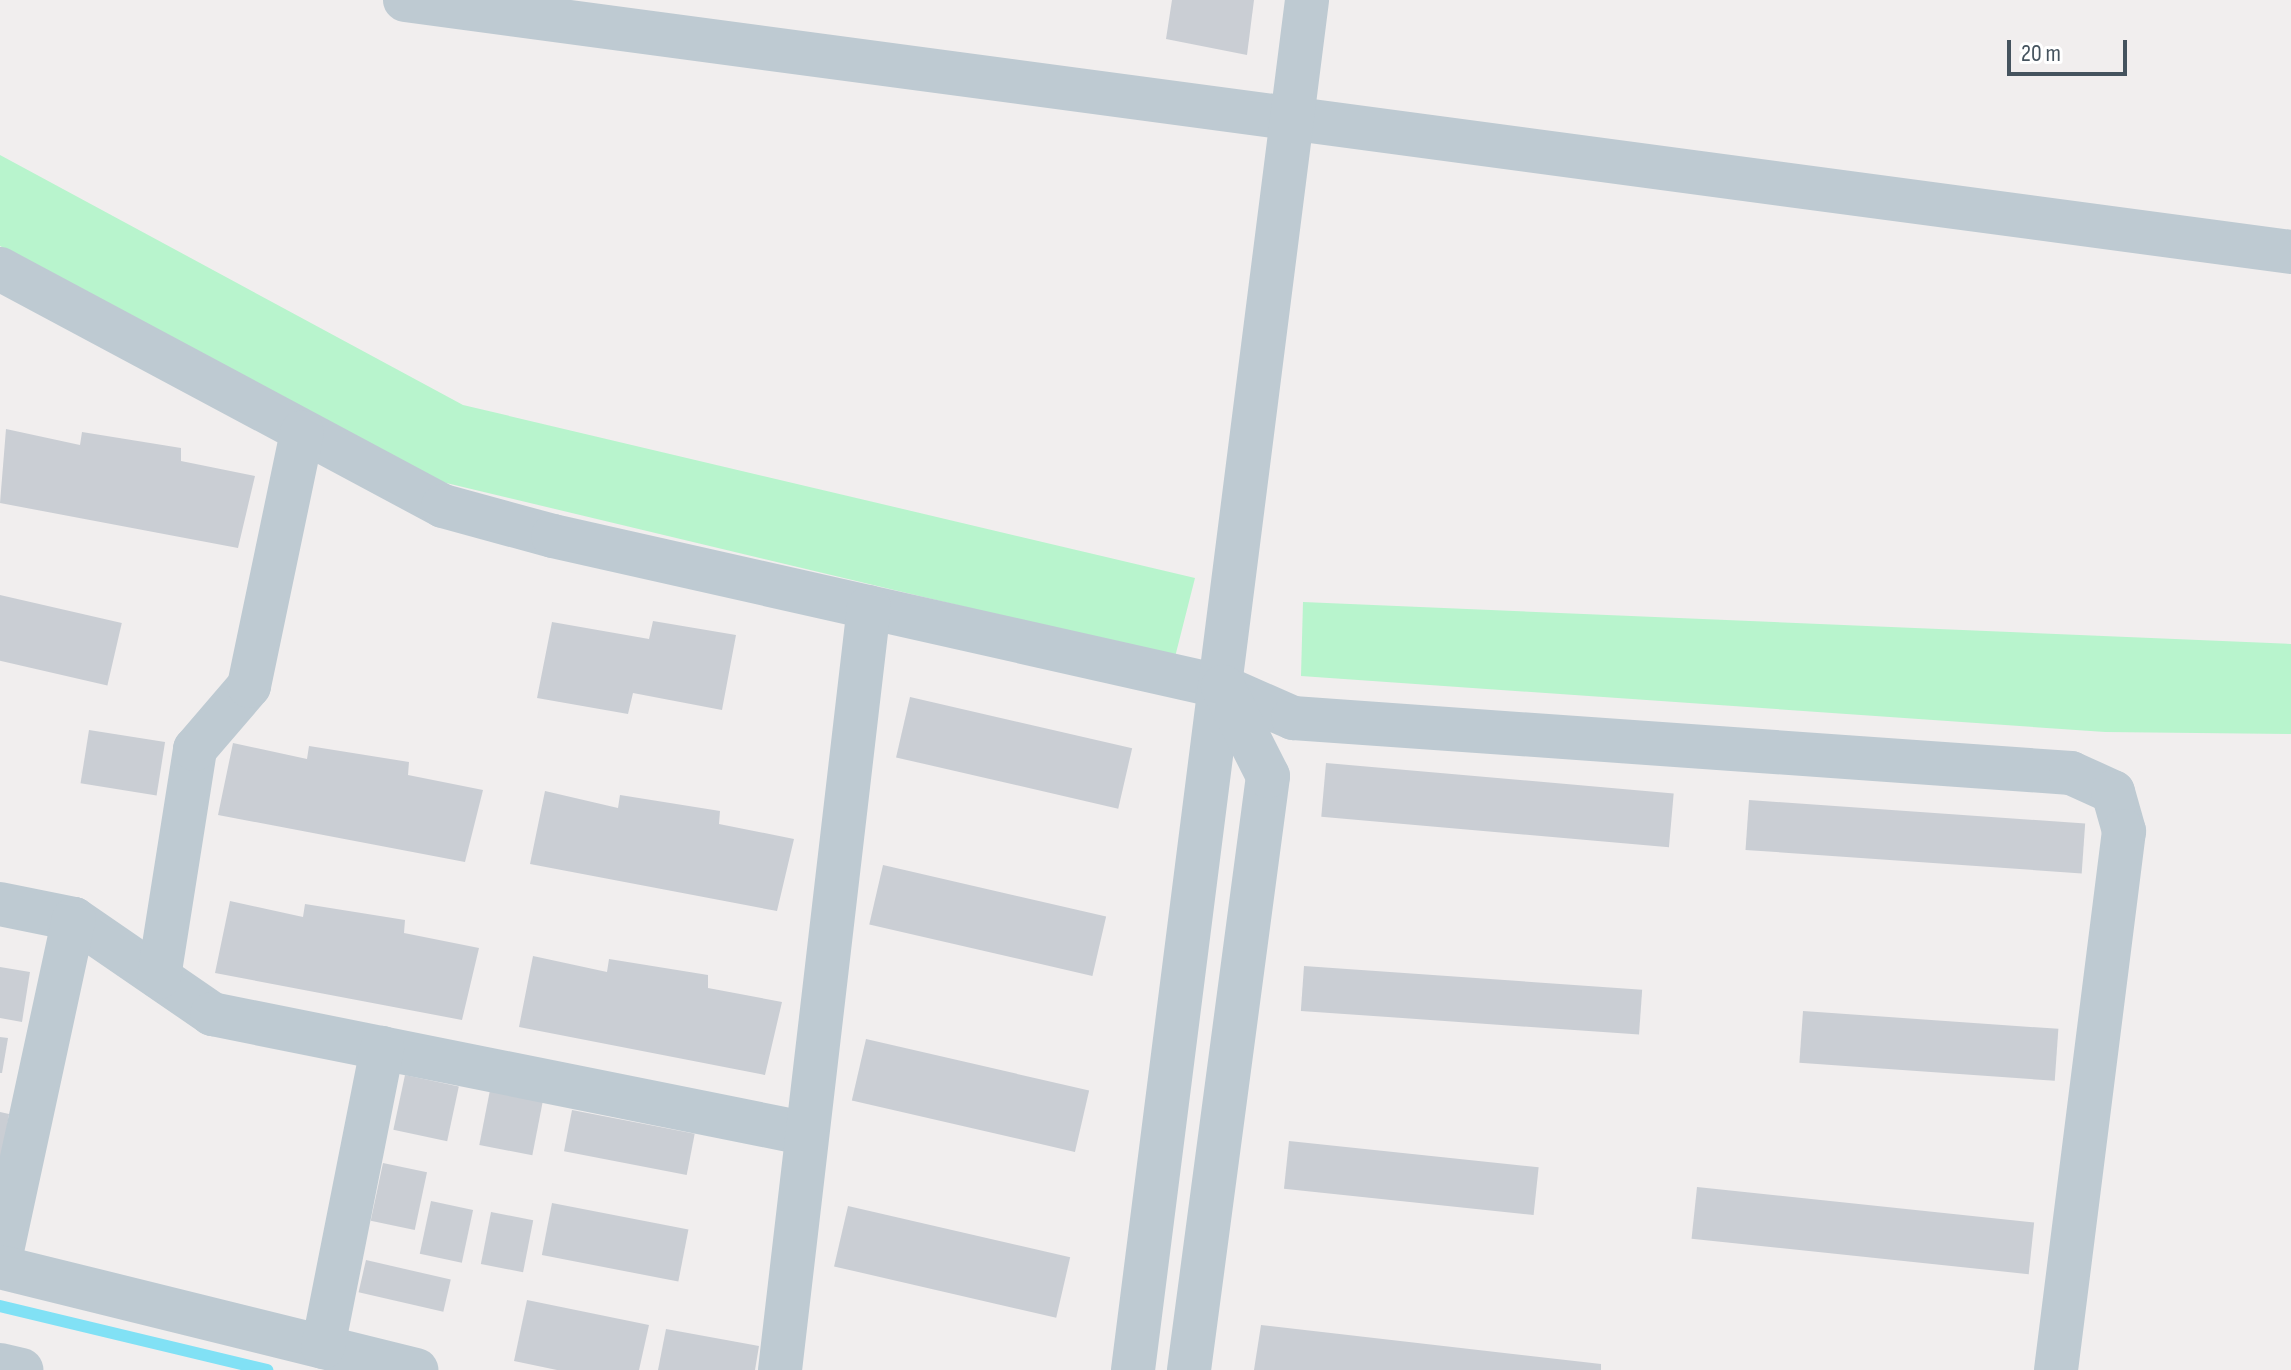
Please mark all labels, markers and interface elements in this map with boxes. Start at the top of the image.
scale bar [2011,24,2131,74]
text: 20 m [2021,39,2061,68]

